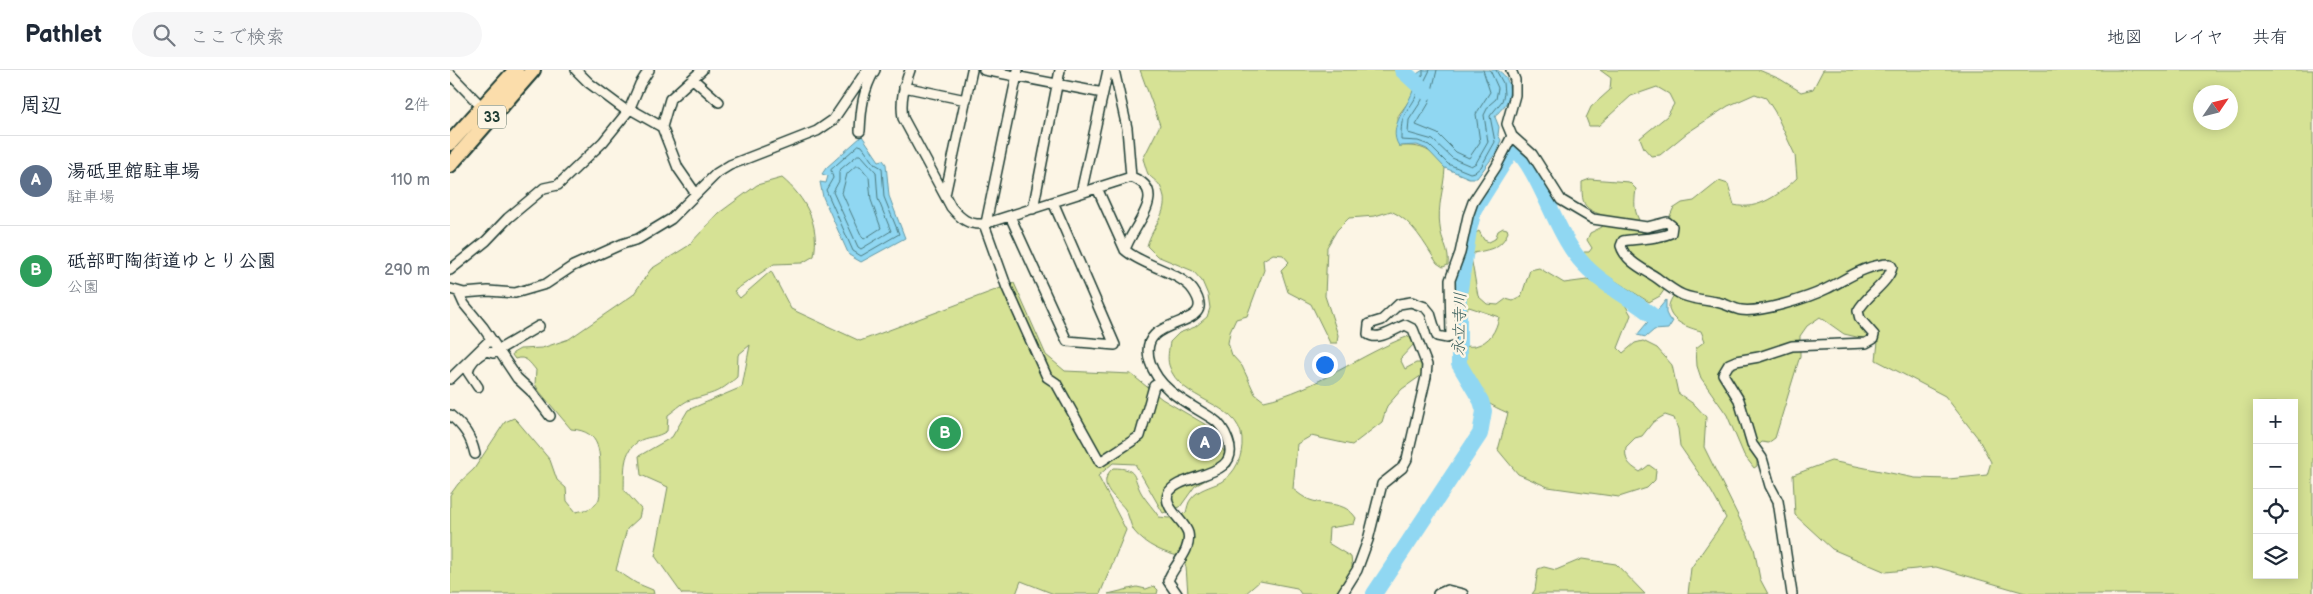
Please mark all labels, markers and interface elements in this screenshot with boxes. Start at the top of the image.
search box [132,12,482,57]
text: Pathlet [25,20,102,49]
icon: search [150,21,178,49]
text: ここで検索 [190,26,285,49]
text: 地図 [2107,27,2143,48]
text: レイヤ [2171,27,2224,48]
text: 共有 [2252,27,2288,48]
north arrow [2193,85,2238,130]
text: 周辺 [20,93,62,118]
text: 2件 [405,96,430,115]
road number: 33 [478,106,506,128]
text: 湯砥里館駐車場 [67,160,200,183]
text: A [31,171,41,190]
text: 110 m [391,171,430,190]
text: 駐車場 [67,188,115,207]
text: 砥部町陶街道ゆとり公園 [67,250,276,273]
text: B [30,261,42,280]
text: 290 m [384,261,430,280]
text: 公園 [67,278,99,297]
water label: 永立寺川 [1449,292,1471,356]
your location [1312,352,1338,378]
map controls [2253,399,2298,579]
button: + [2253,399,2298,444]
pin: B [929,414,961,452]
pin: A [1189,424,1221,462]
button: − [2253,444,2298,489]
button: locate [2253,489,2298,534]
button: layers [2253,534,2298,579]

